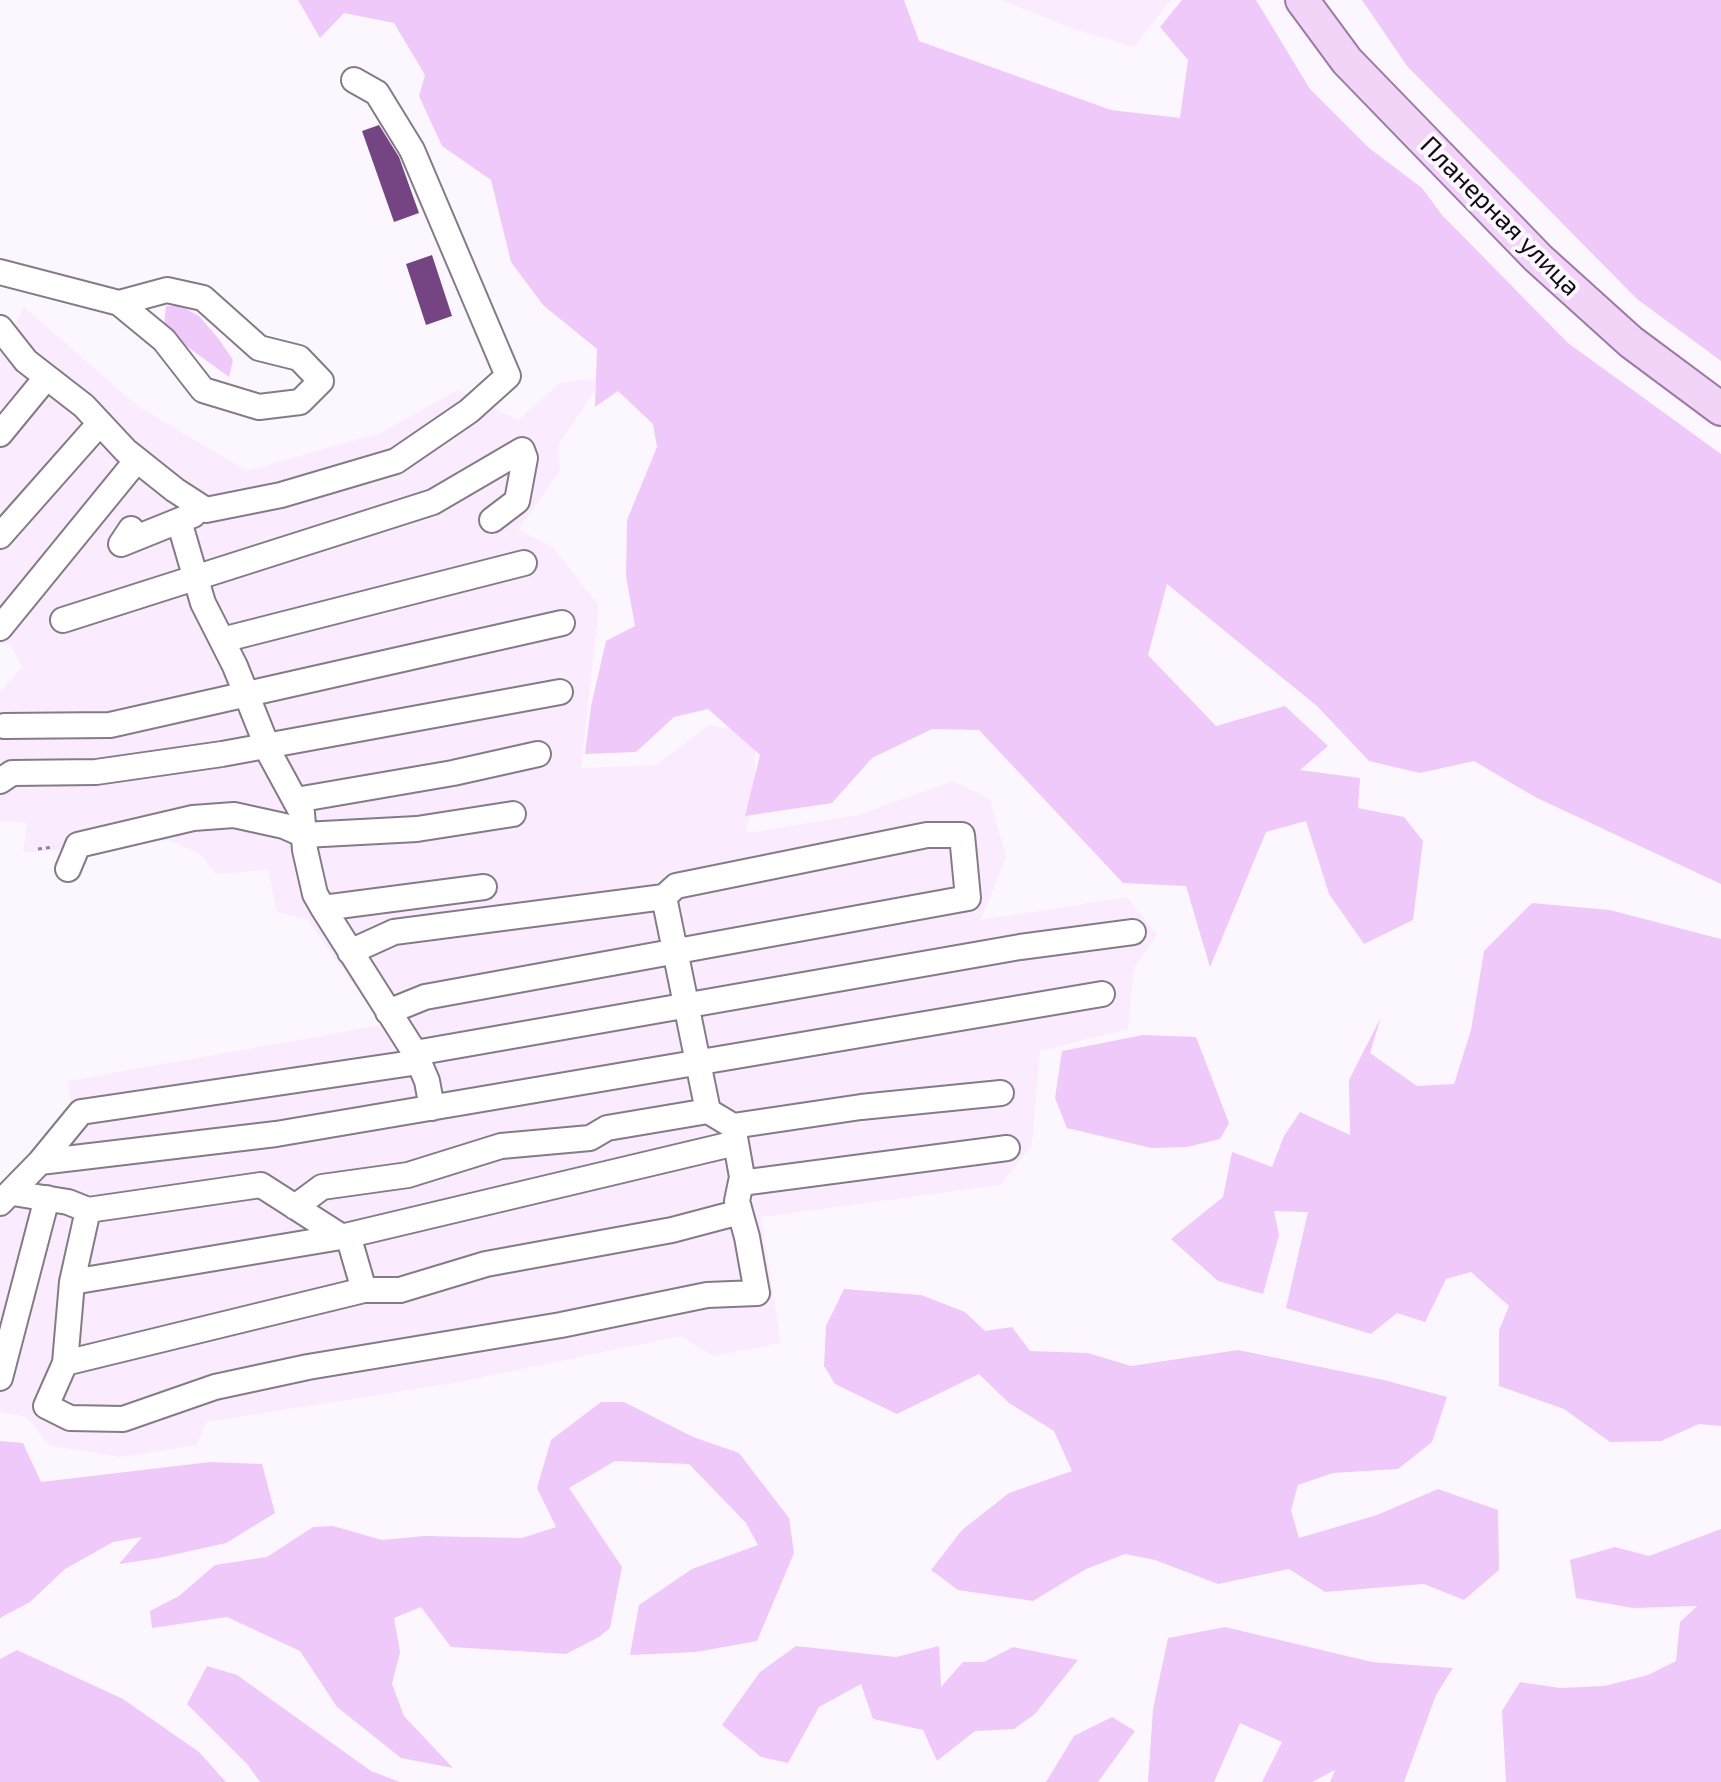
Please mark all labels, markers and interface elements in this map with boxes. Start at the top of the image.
street label: Планерная улица [1414,130,1586,302]

